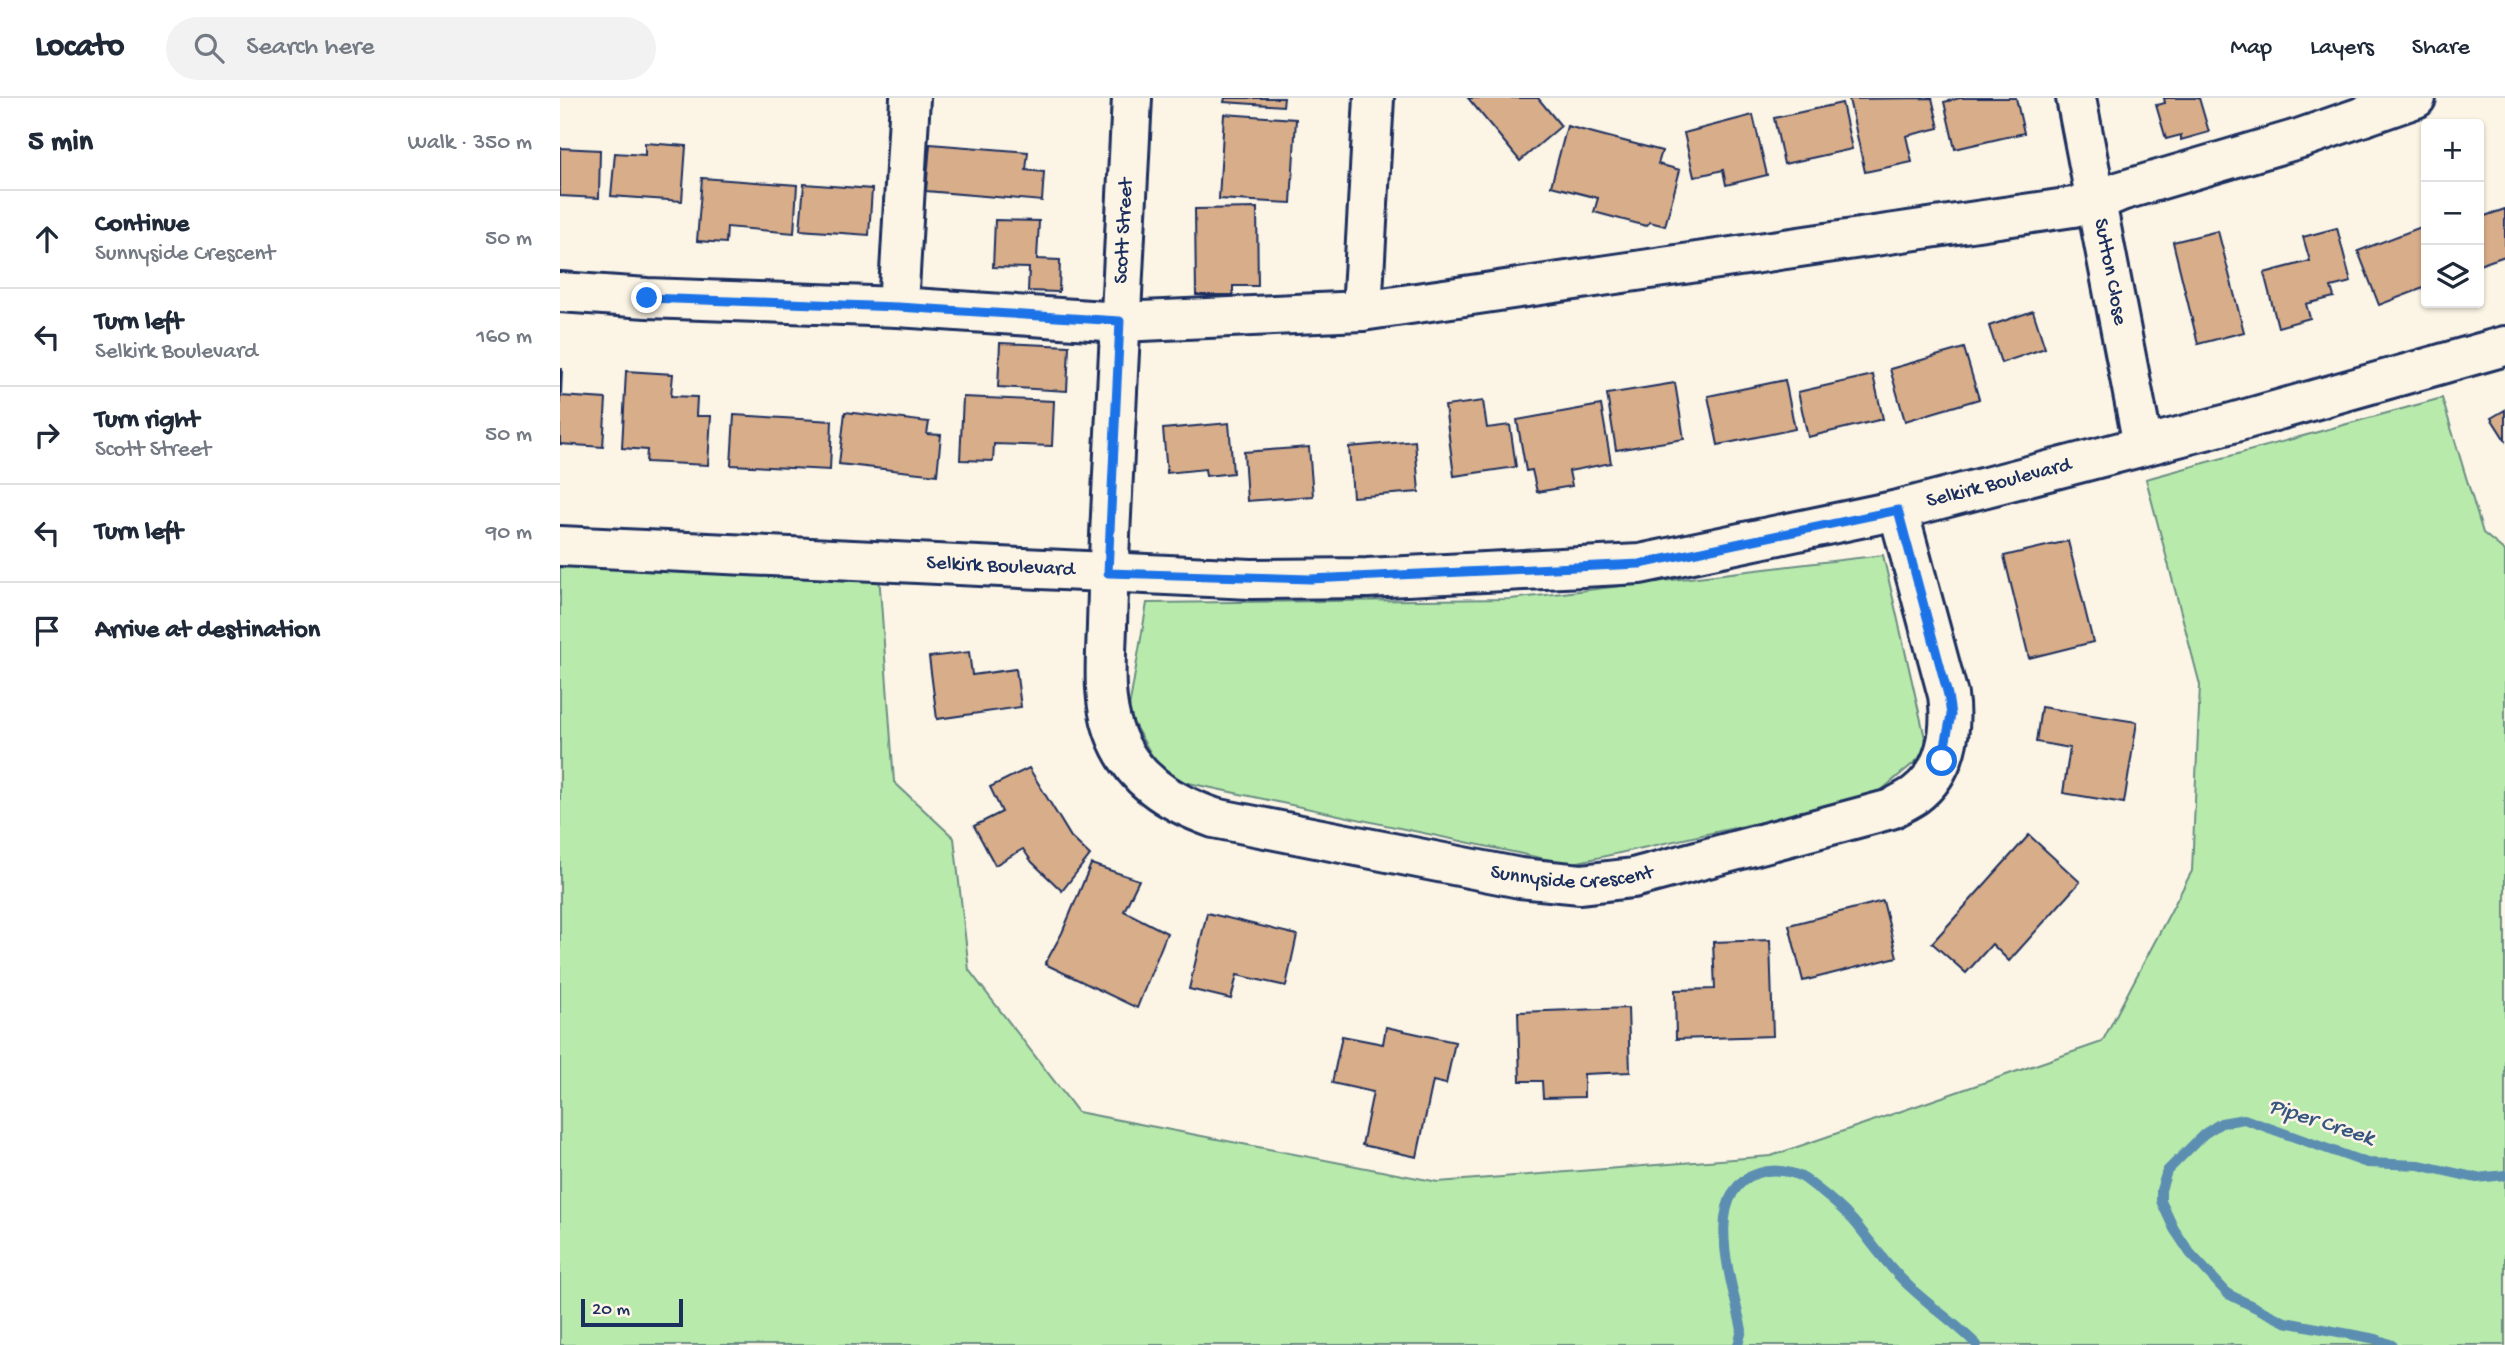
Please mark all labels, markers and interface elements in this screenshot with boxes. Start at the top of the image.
search box [166,17,656,80]
text: Locato [35,29,124,67]
icon: search [190,29,228,67]
text: Search here [246,33,374,64]
text: Map [2230,34,2272,63]
text: Layers [2310,34,2374,63]
text: Share [2412,34,2470,63]
map controls [2421,119,2484,308]
button: + [2421,119,2484,182]
text: 5 min [28,126,93,161]
text: Walk · 350 m [407,130,532,157]
street label: Scott Street [1110,175,1140,285]
button: − [2421,182,2484,245]
text: Continue [95,210,189,241]
street label: Sutton Close [2087,216,2132,328]
icon: ahead [28,220,66,258]
text: 50 m [485,226,532,253]
text: Sunnyside Crescent [95,241,275,268]
button: layers [2421,245,2484,308]
route end [631,282,662,313]
text: Turn left [95,308,183,339]
icon: left [28,318,66,356]
text: 160 m [476,324,532,351]
text: Selkirk Boulevard [95,339,258,366]
text: Turn right [95,406,199,437]
icon: right [28,416,66,454]
text: 50 m [485,422,532,449]
text: Scott Street [95,437,211,464]
street label: Selkirk Boulevard [1924,452,2076,515]
icon: left [28,514,66,552]
text: Turn left [95,518,183,549]
text: 90 m [486,520,532,547]
street label: Selkirk Boulevard [926,551,1077,583]
icon: arrive [28,612,66,650]
text: Arrive at destination [95,616,320,647]
route start [1926,745,1957,776]
street label: Sunnyside Crescent [1488,860,1659,897]
water label: Piper Creek [2265,1093,2380,1154]
scale bar [581,1296,682,1328]
text: 20 m [592,1299,630,1322]

